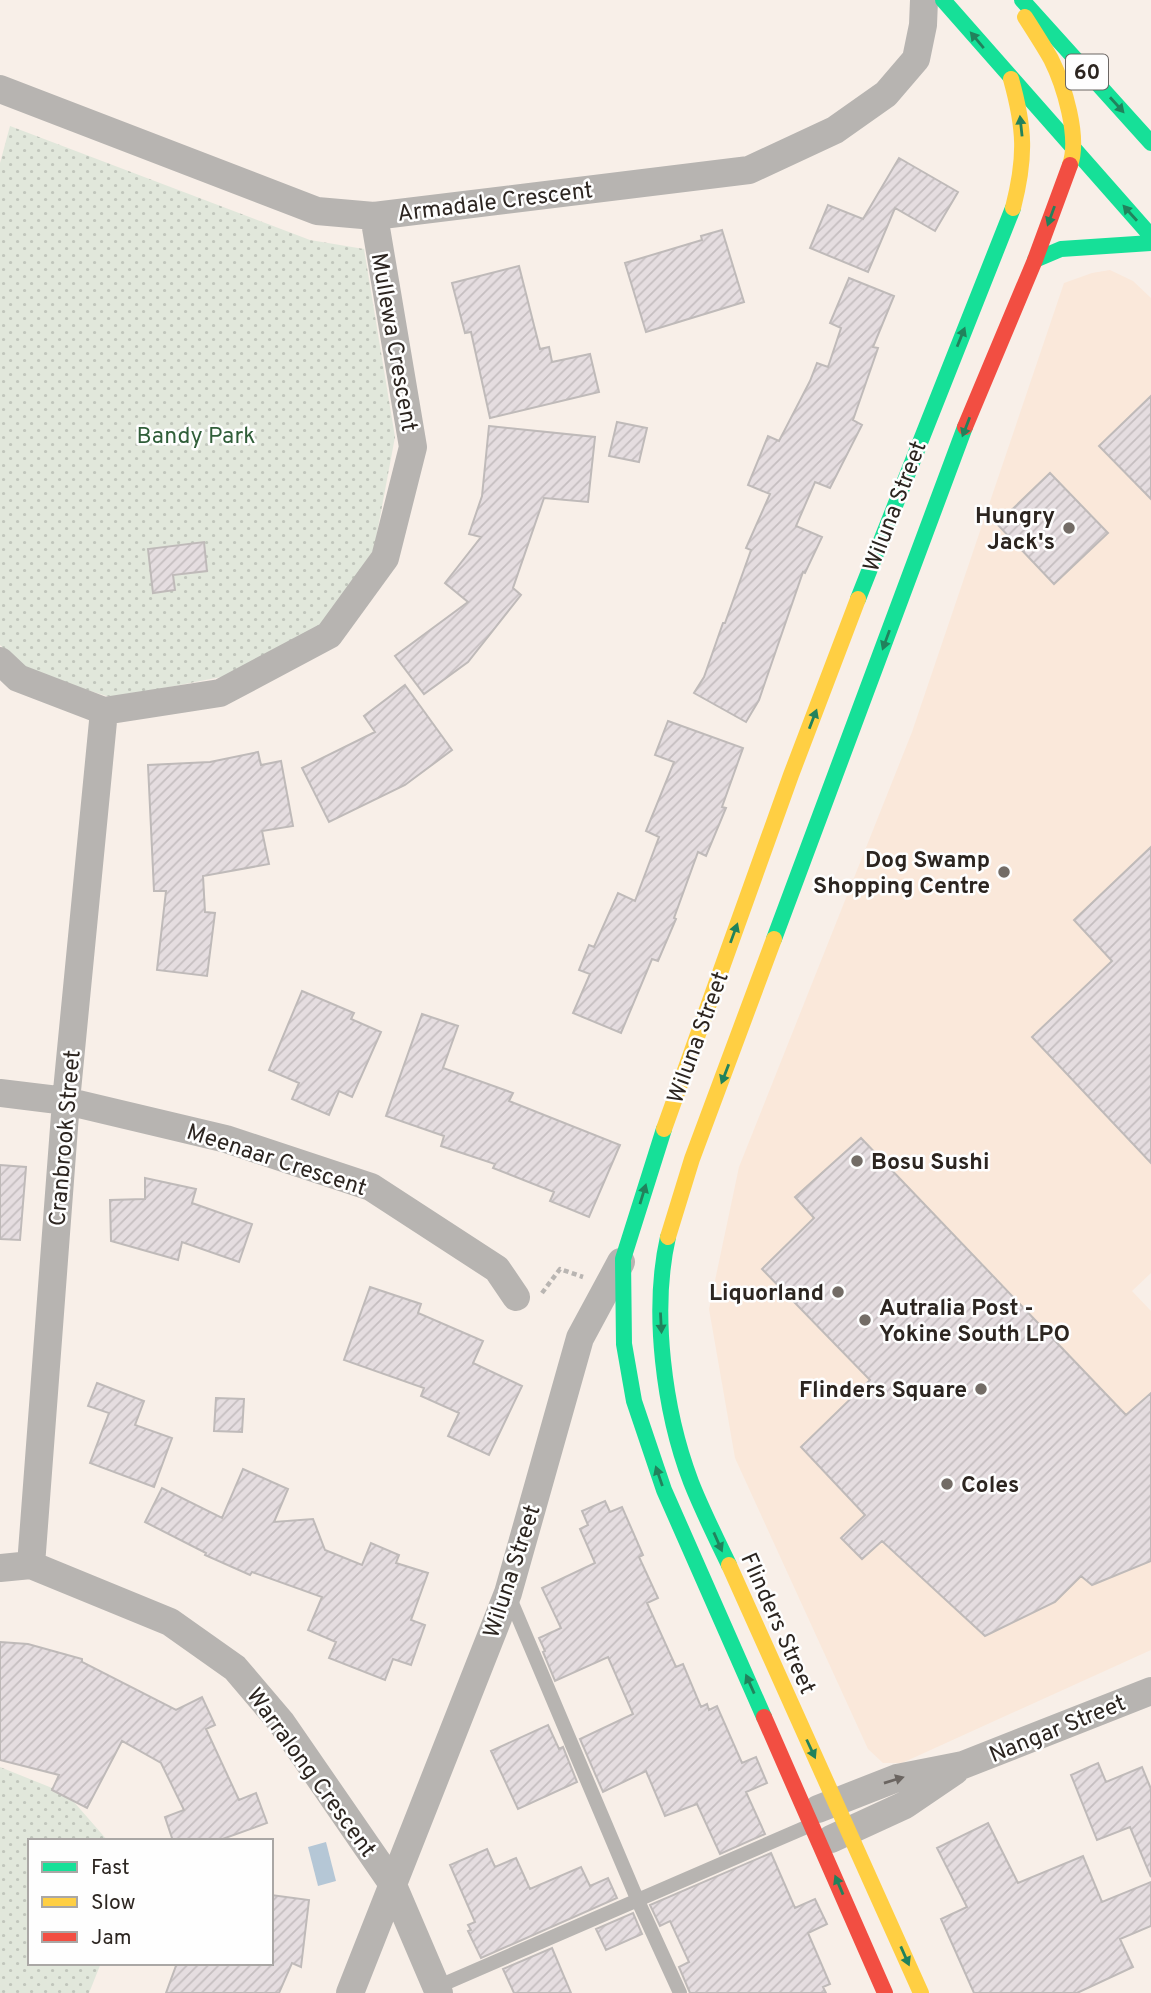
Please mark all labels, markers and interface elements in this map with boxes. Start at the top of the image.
one-way arrow [970,31,985,48]
road number: 60 [1066,55,1108,90]
one-way arrow [1109,96,1125,114]
one-way arrow [1016,114,1027,136]
street label: Armadale Crescent [396,177,595,230]
one-way arrow [1122,204,1138,222]
one-way arrow [1045,205,1056,226]
street label: Mullewa Crescent [363,251,423,434]
one-way arrow [956,327,967,348]
one-way arrow [960,416,971,437]
park label: Bandy Park [137,423,255,452]
street label: Wiluna Street [858,437,935,577]
place label: Hungry Jack's [975,503,1055,558]
marker: Hungry Jack's [1061,520,1077,536]
one-way arrow [880,629,891,650]
one-way arrow [807,709,818,730]
place label: Dog Swamp Shopping Centre [813,847,990,902]
marker: Dog Swamp Shopping Centre [996,864,1012,880]
one-way arrow [729,922,740,943]
street label: Wiluna Street [662,968,737,1108]
street label: Cranbrook Street [44,1049,89,1228]
one-way arrow [720,1063,731,1084]
street label: Meenaar Crescent [183,1119,370,1204]
place label: Bosu Sushi [871,1149,989,1178]
marker: Bosu Sushi [849,1153,865,1169]
one-way arrow [639,1183,649,1204]
place label: Liquorland [709,1280,824,1309]
marker: Liquorland [830,1284,846,1300]
place label: Autralia Post - Yokine South LPO [879,1295,1070,1350]
one-way arrow [656,1312,667,1334]
marker: Autralia Post - Yokine South LPO [857,1312,873,1328]
place label: Flinders Square [799,1377,967,1406]
marker: Flinders Square [973,1381,989,1397]
one-way arrow [653,1465,664,1486]
place label: Coles [961,1472,1019,1501]
marker: Coles [939,1476,955,1492]
street label: Wiluna Street [478,1502,549,1642]
one-way arrow [713,1531,724,1552]
street label: Flinders Street [733,1549,821,1699]
one-way arrow [744,1674,756,1694]
street label: Warralong Crescent [239,1683,381,1864]
street label: Nangar Street [986,1690,1130,1771]
one-way arrow [805,1739,817,1759]
one-way arrow [883,1774,904,1784]
legend [28,1839,273,1965]
text: Fast [91,1855,130,1882]
one-way arrow [833,1875,844,1896]
text: Slow [91,1890,136,1917]
text: Jam [91,1925,132,1952]
one-way arrow [899,1946,911,1966]

